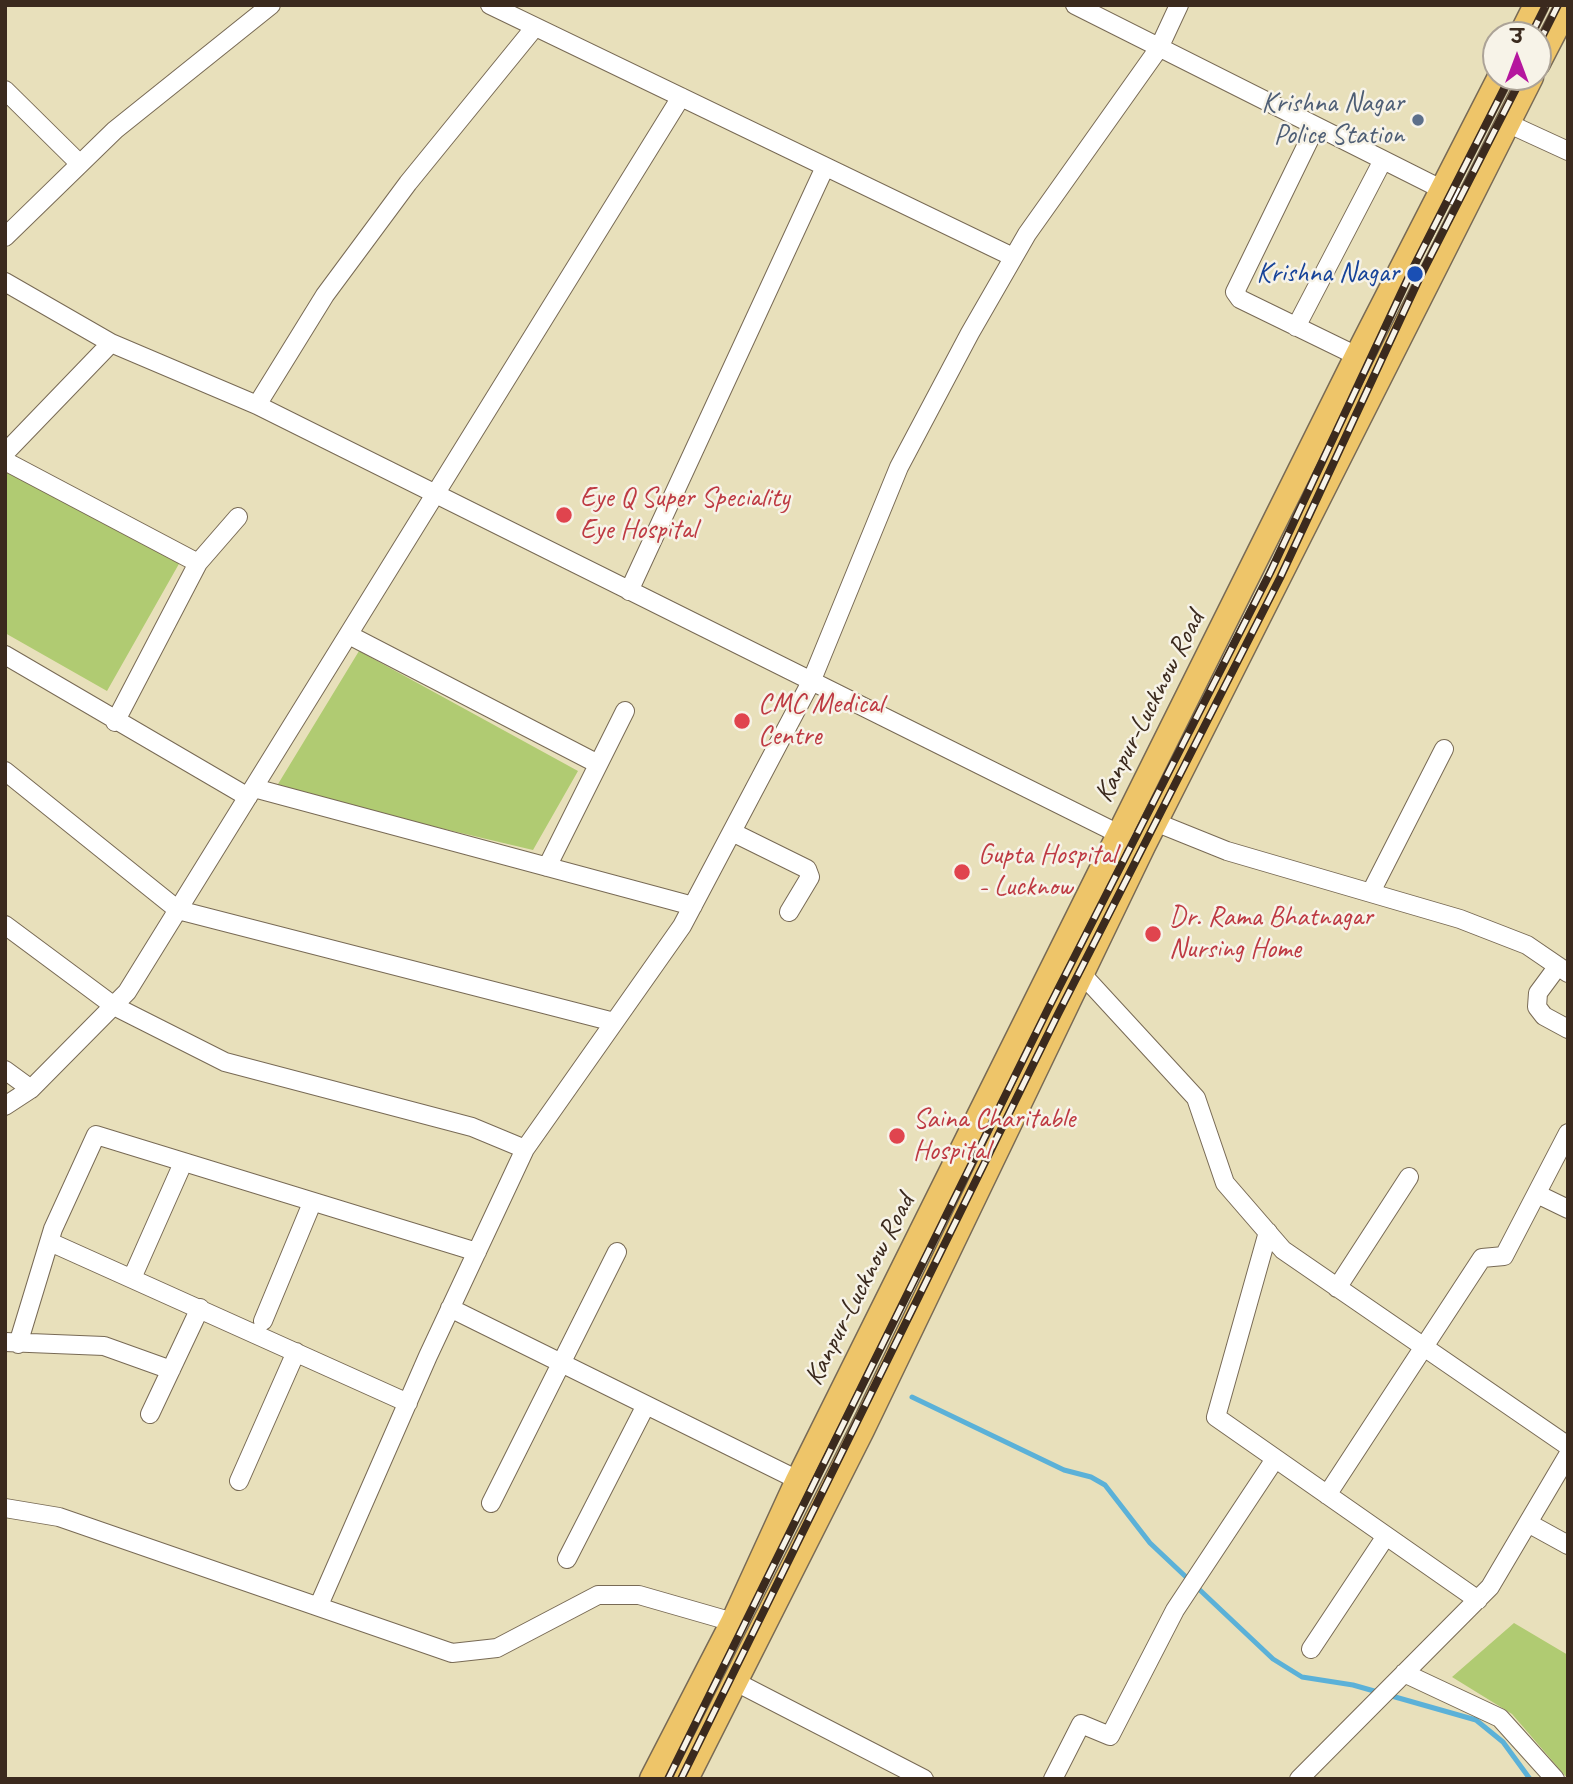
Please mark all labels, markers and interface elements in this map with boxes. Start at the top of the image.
north arrow [1482,21,1552,91]
text: उ [1511,25,1523,49]
place label: Krishna Nagar Police Station [1261,87,1404,153]
marker: Krishna Nagar Police Station [1410,112,1426,128]
place label: Krishna Nagar [1256,257,1399,291]
marker: Krishna Nagar [1405,264,1425,284]
place label: Eye Q Super Speciality Eye Hospital [580,482,790,548]
marker: Eye Q Super Speciality Eye Hospital [554,505,574,525]
street label: Kanpur-Lucknow Road [1087,606,1213,808]
place label: CMC Medical Centre [758,688,883,754]
marker: CMC Medical Centre [732,711,752,731]
place label: Gupta Hospital - Lucknow [978,839,1116,905]
marker: Gupta Hospital - Lucknow [952,862,972,882]
place label: Dr. Rama Bhatnagar Nursing Home [1169,901,1373,967]
marker: Dr. Rama Bhatnagar Nursing Home [1143,924,1163,944]
place label: Saina Charitable Hospital [913,1103,1075,1169]
marker: Saina Charitable Hospital [887,1126,907,1146]
street label: Kanpur-Lucknow Road [797,1189,923,1391]

